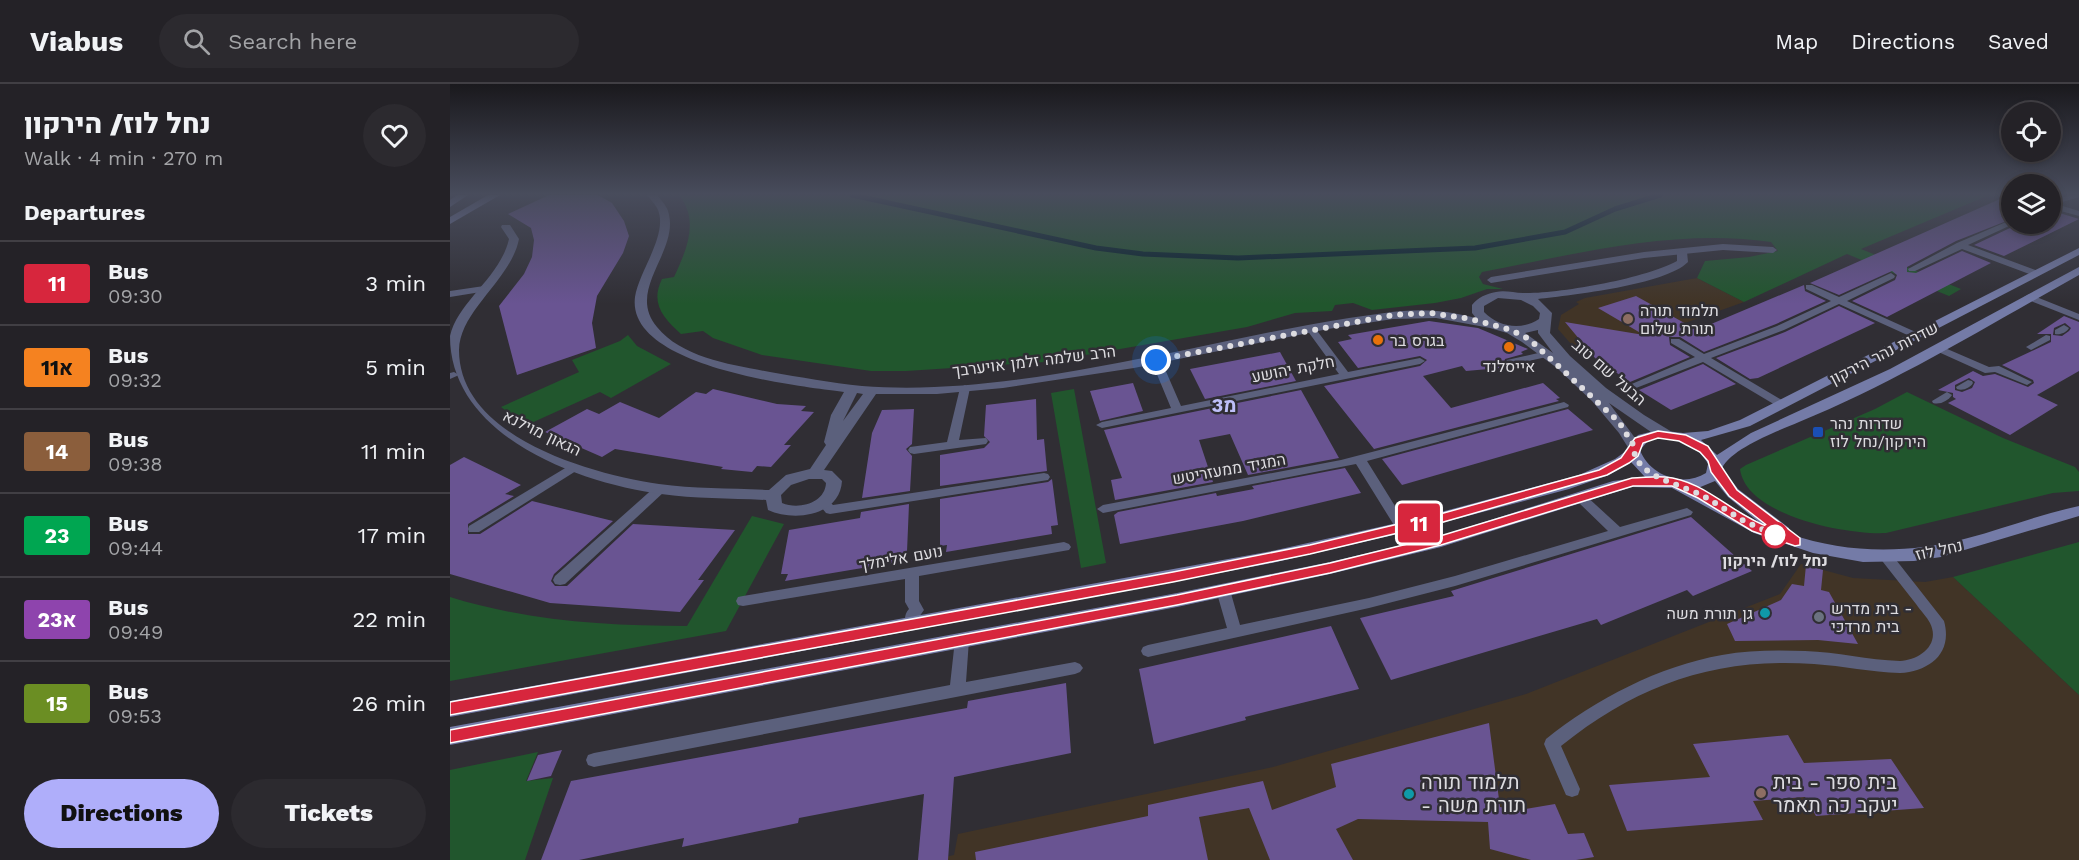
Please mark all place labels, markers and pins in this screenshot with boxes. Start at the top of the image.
place label: תלמוד תורה תורת שלום [1640,301,1719,338]
marker: תלמוד תורה תורת שלום [1621,312,1635,326]
place label: בגרס בר [1390,331,1445,350]
marker: בגרס בר [1371,333,1385,347]
marker: אייסלנד [1502,340,1516,354]
place label: אייסלנד [1483,357,1535,376]
place label: שדרות נהר הירקון/נחל לוז [1830,414,1926,451]
marker: שדרות נהר הירקון/נחל לוז [1811,425,1825,439]
marker: נחל לוז/ הירקון [1762,522,1788,548]
place label: נחל לוז/ הירקון [1722,551,1828,570]
place label: בית מדרש - בית מרדכי [1831,599,1912,636]
place label: גן תורת משה [1666,604,1753,623]
marker: גן תורת משה [1758,606,1772,620]
marker: בית מדרש - בית מרדכי [1812,610,1826,624]
place label: תלמוד תורה - תורת משה [1421,770,1526,817]
place label: בית ספר - בית יעקב כה תאמר [1773,770,1898,817]
marker: בית ספר - בית יעקב כה תאמר [1754,786,1768,800]
marker: תלמוד תורה - תורת משה [1402,787,1416,801]

